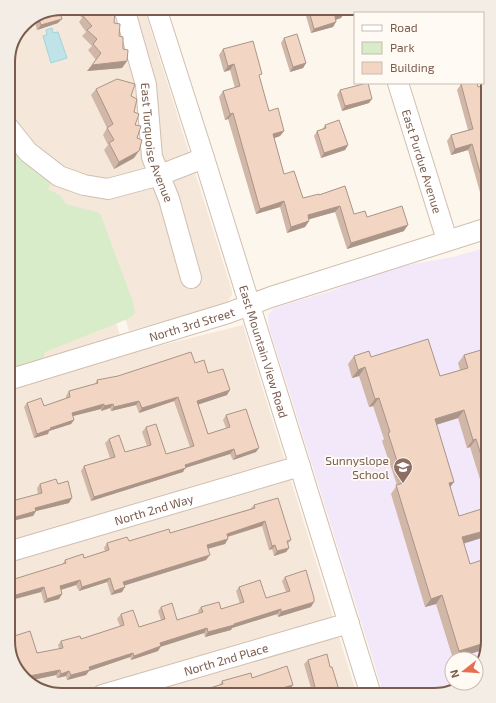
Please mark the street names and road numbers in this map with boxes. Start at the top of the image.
street label: East Turquoise Avenue [139,82,176,204]
street label: East Purdue Avenue [400,108,445,215]
street label: East Mountain View Road [237,283,291,419]
street label: North 3rd Street [147,304,237,344]
street label: North 2nd Way [113,491,196,527]
street label: North 2nd Place [182,640,270,678]

